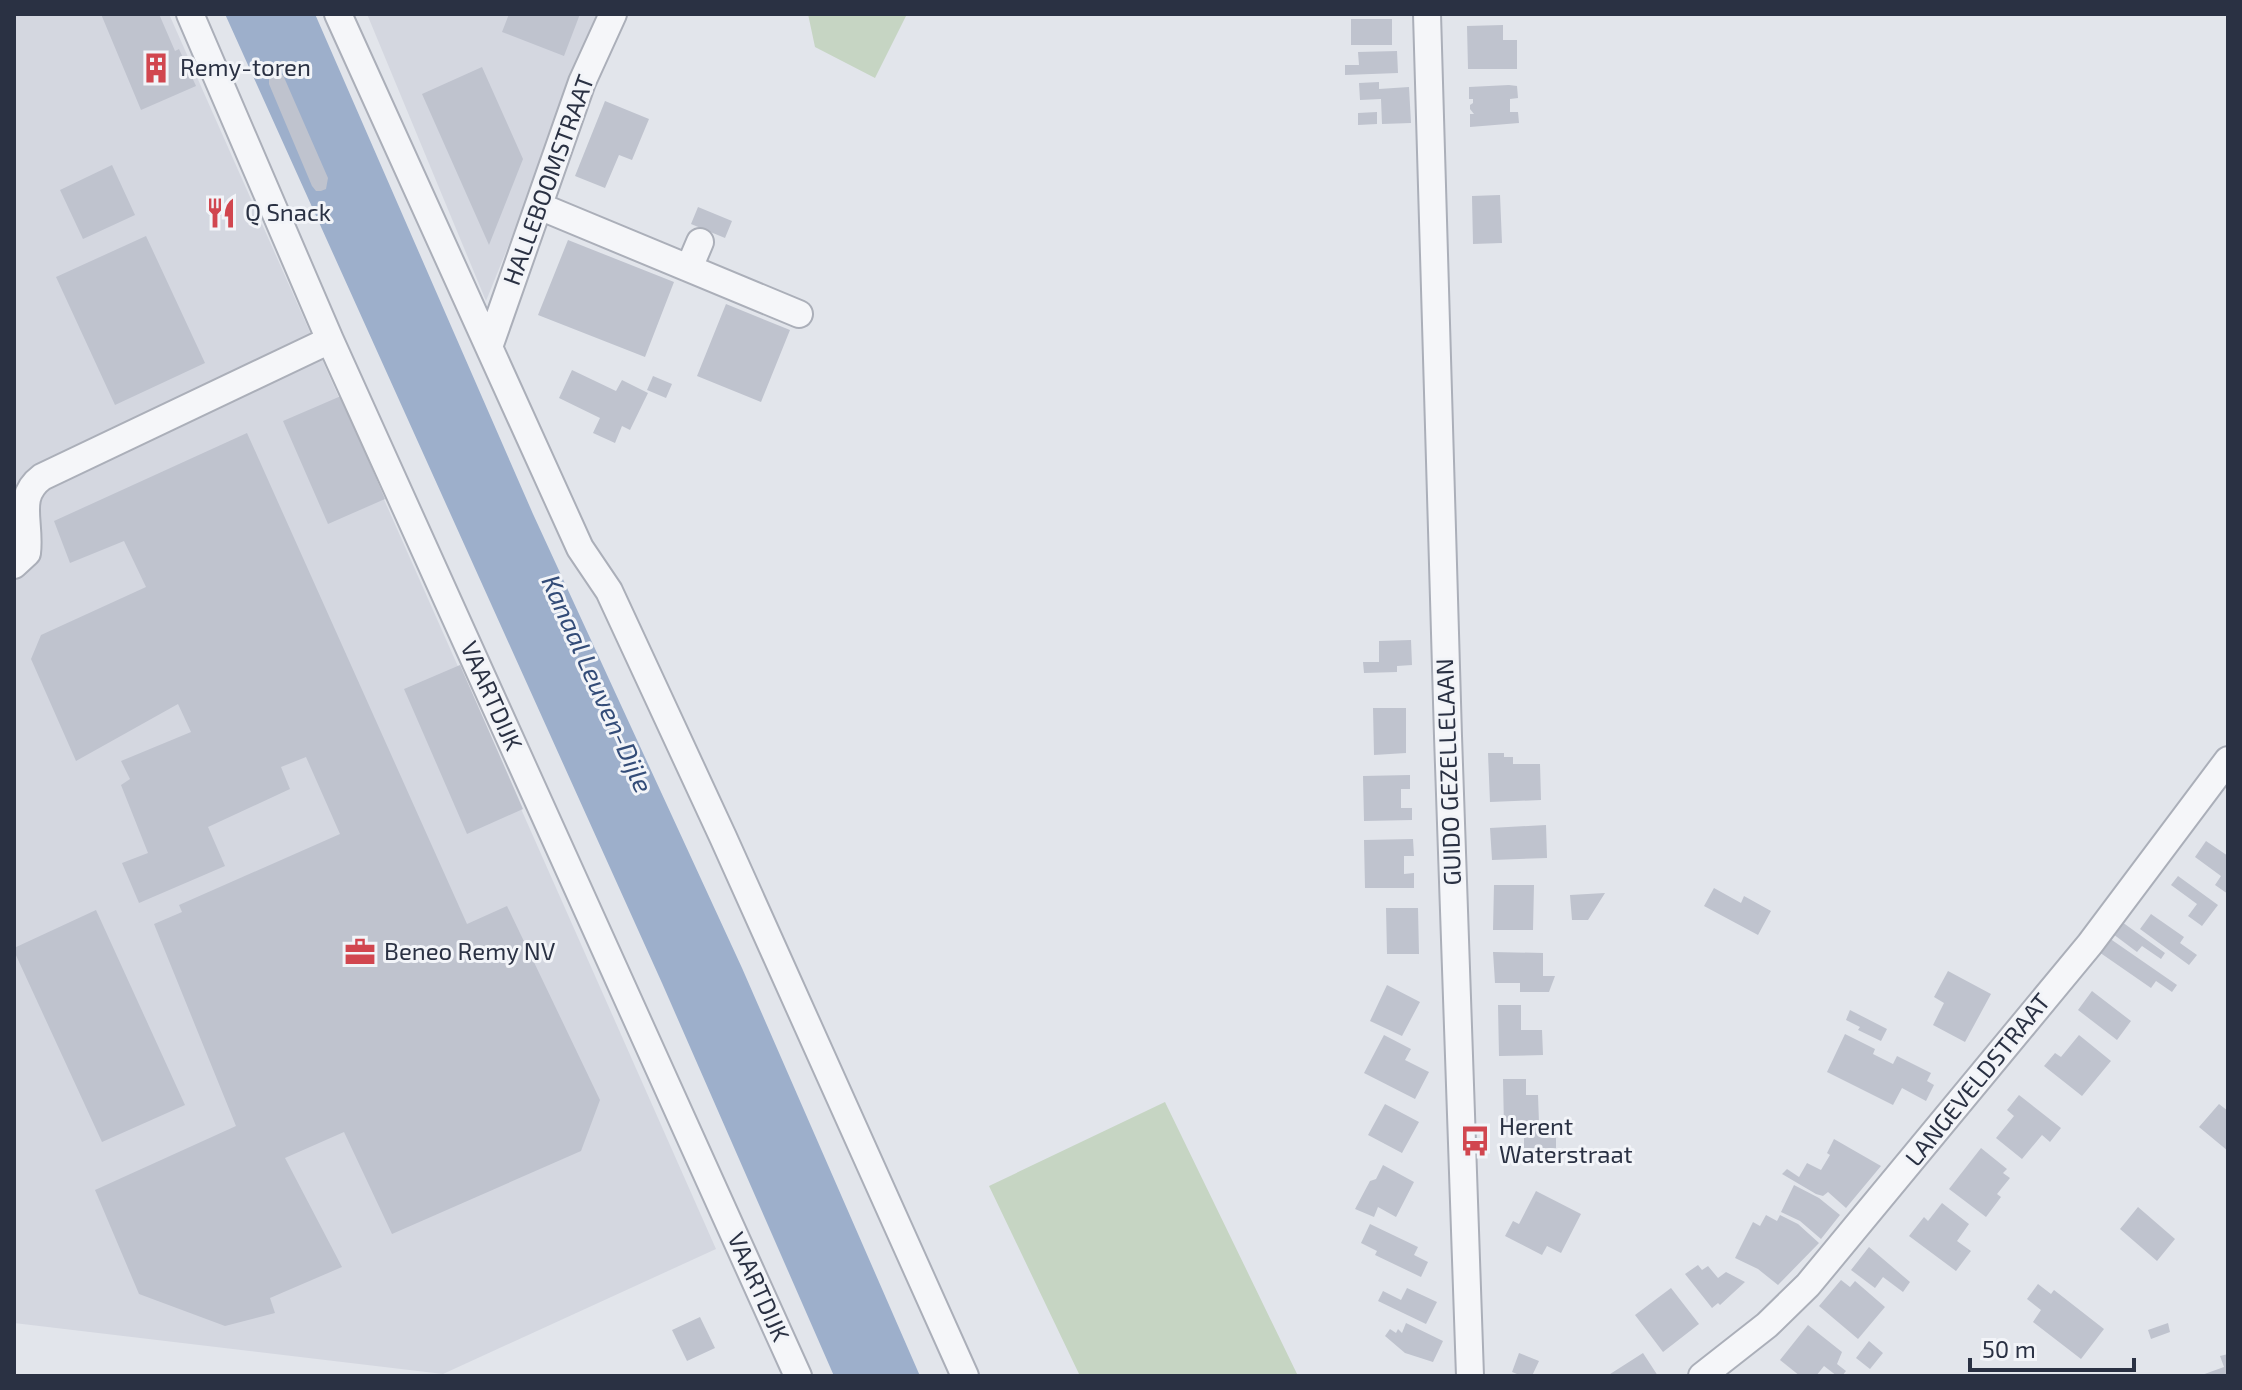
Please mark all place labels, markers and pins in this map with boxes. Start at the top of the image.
building icon: Remy-toren [139,51,173,85]
place label: Remy-toren [180,52,311,81]
restaurant icon: Q Snack [204,196,238,230]
place label: Q Snack [245,197,331,226]
office icon: Beneo Remy NV [343,935,377,969]
place label: Beneo Remy NV [384,936,556,965]
place label: Herent Waterstraat [1499,1111,1633,1168]
bus stop icon: Herent Waterstraat [1458,1124,1492,1158]

